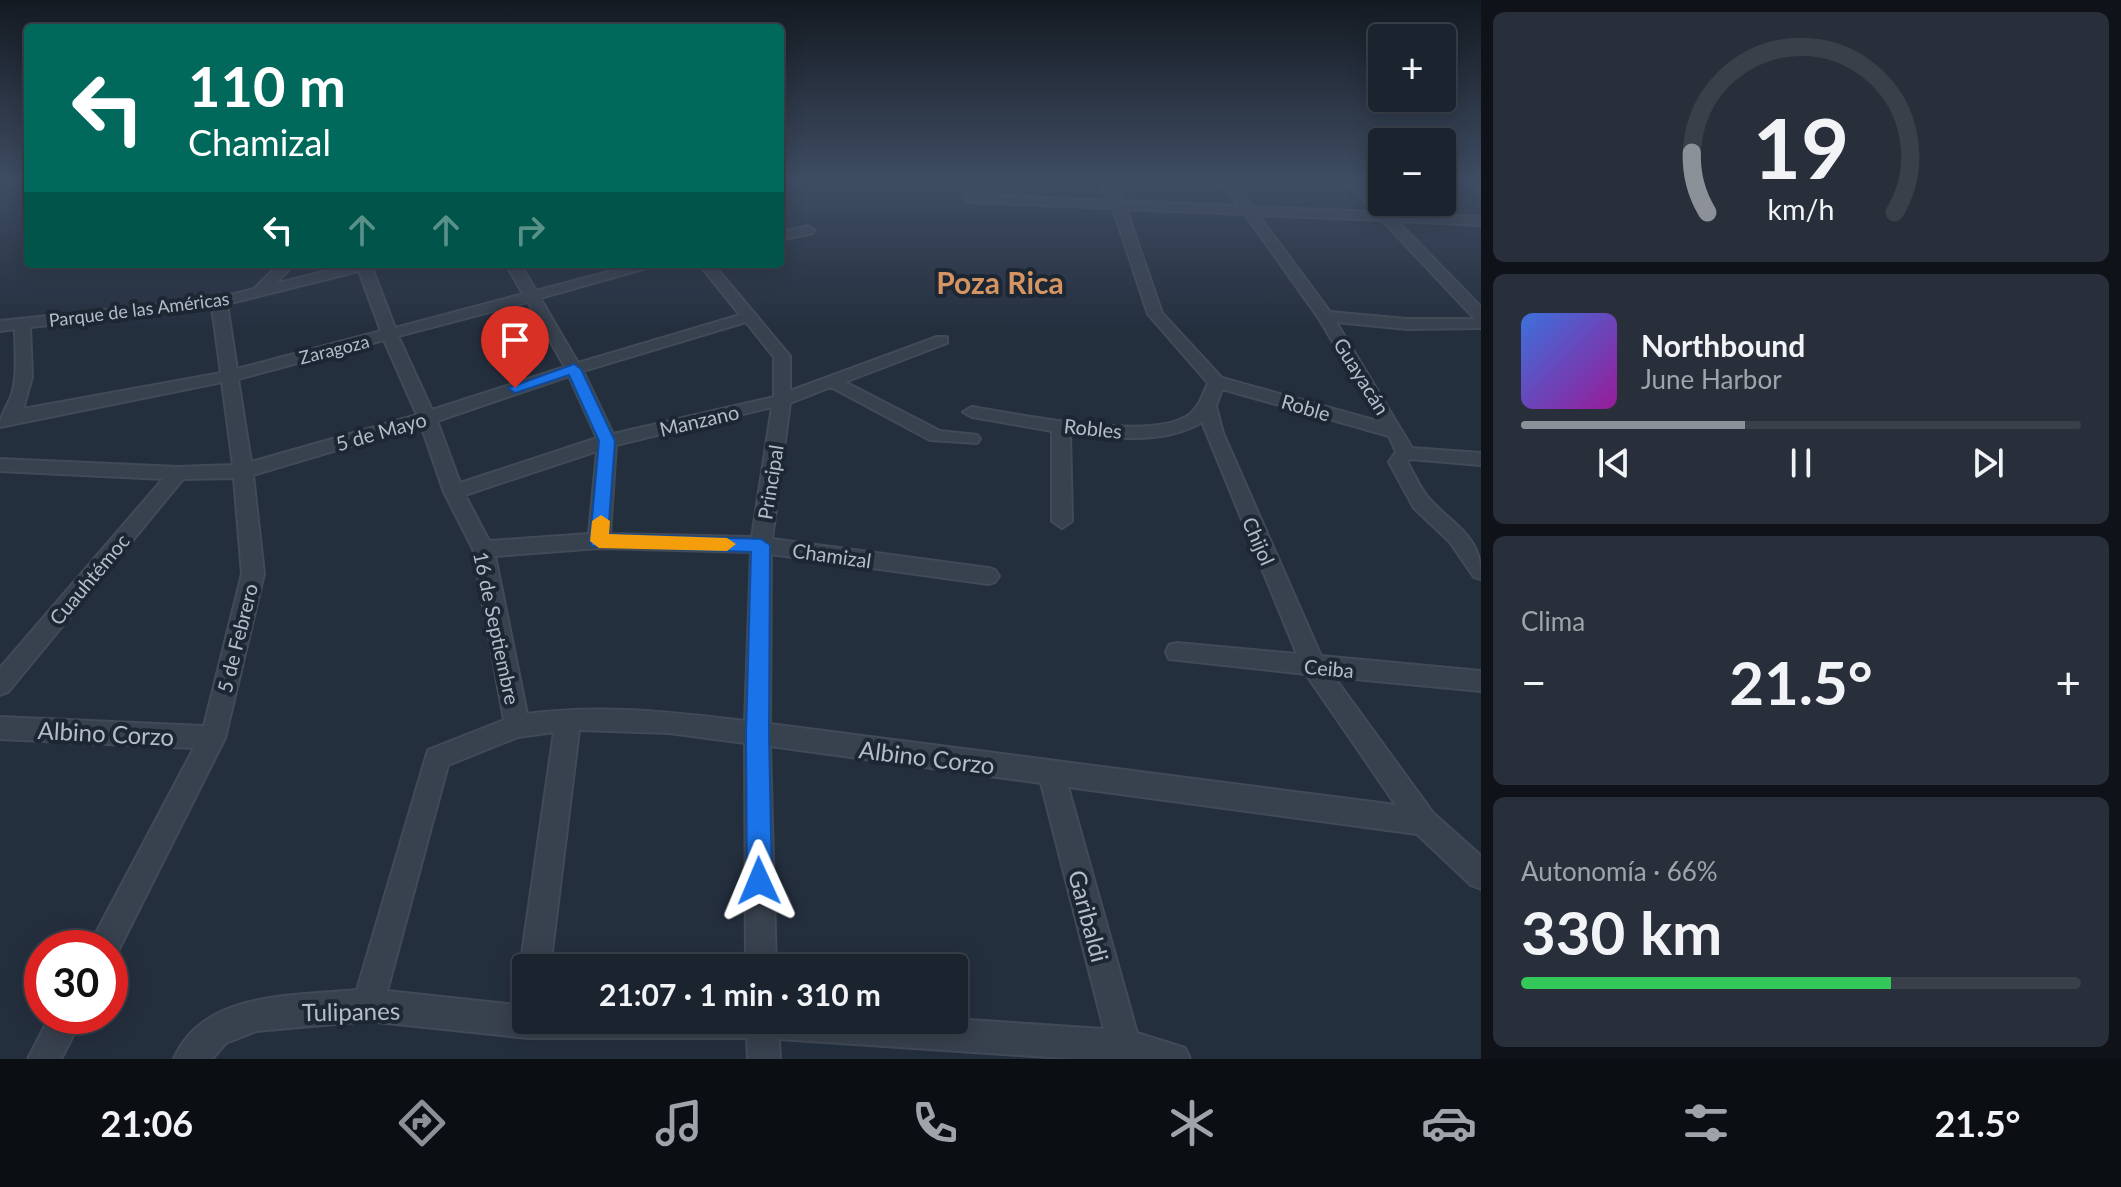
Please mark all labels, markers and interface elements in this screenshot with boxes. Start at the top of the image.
map controls [1368,24,1456,216]
button: + [1368,24,1456,112]
text: 110 m [188,52,346,119]
icon: left [56,56,160,160]
text: 19 [1753,96,1849,196]
text: Chamizal [188,120,331,164]
button: − [1368,128,1456,216]
text: km/h [1768,192,1834,226]
icon: left [256,208,300,252]
icon: ahead [340,208,384,252]
icon: ahead [424,208,468,252]
icon: right [508,208,552,252]
district label: Poza Rica [936,264,1064,300]
street label: Parque de las Américas [47,287,231,331]
pin [481,306,549,388]
icon: arrive [493,318,537,362]
text: Northbound [1641,327,1805,363]
street label: Zaragoza [297,330,371,368]
street label: Guayacán [1329,333,1395,419]
text: June Harbor [1641,363,1782,395]
street label: Roble [1279,389,1333,425]
street label: Manzano [657,399,741,441]
street label: 5 de Mayo [333,407,429,455]
street label: Robles [1063,413,1123,443]
icon: previous [1592,441,1636,485]
icon: pause [1779,441,1823,485]
icon: next [1966,441,2010,485]
street label: Principal [752,443,788,521]
street label: Chijol [1238,513,1280,569]
street label: Cuauhtémoc [44,528,134,629]
street label: Chamizal [791,538,873,572]
street label: 16 de Septiembre [469,549,525,707]
street label: 5 de Febrero [212,581,262,695]
text: Clima [1521,605,1585,637]
text: 21.5° [1729,646,1873,718]
street label: Ceiba [1303,654,1355,682]
text: − [1521,656,1547,708]
text: + [2055,656,2081,708]
street label: Albino Corzo [37,715,175,751]
street label: Albino Corzo [857,734,997,780]
position arrow [717,839,801,923]
text: Autonomía · 66% [1521,855,1718,887]
street label: Garibaldi [1063,867,1115,965]
text: 330 km [1521,896,1722,968]
speed limit sign: 30 [24,930,128,1034]
text: 21:07 · 1 min · 310 m [599,976,881,1012]
street label: Tulipanes [302,996,400,1026]
icon: directions [394,1095,450,1151]
icon: music [651,1095,707,1151]
icon: phone [907,1095,963,1151]
icon: climate [1164,1095,1220,1151]
icon: car [1421,1095,1477,1151]
icon: filters [1678,1095,1734,1151]
text: 21:06 [100,1101,193,1145]
text: 21.5° [1934,1101,2021,1145]

